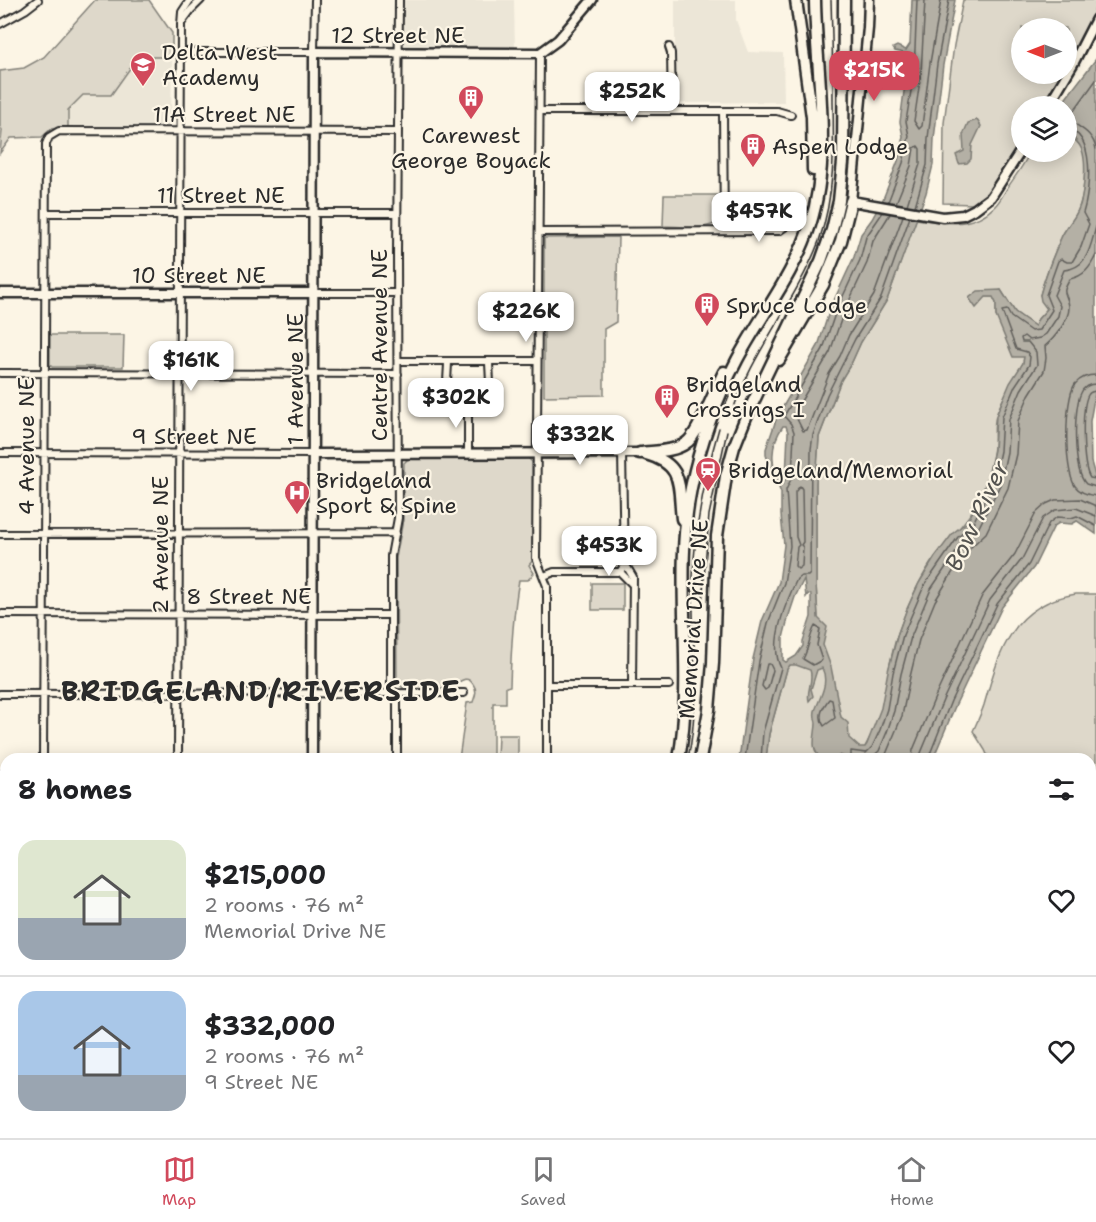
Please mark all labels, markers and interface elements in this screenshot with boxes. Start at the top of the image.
north arrow [1011,18,1077,84]
map controls [1011,18,1077,162]
street label: 12 Street NE [331,21,465,50]
place label: Delta West Academy [162,38,278,92]
school or university icon: Delta West Academy [128,50,158,88]
pin: $215K [832,51,916,102]
text: $215K [843,57,905,83]
pin: $252K [590,72,674,123]
text: $252K [599,78,665,104]
building icon: Carewest George Boyack [456,83,486,121]
button: layers [1011,96,1077,162]
street label: 11A Street NE [152,100,296,129]
place label: Carewest George Boyack [391,121,551,175]
building icon: Aspen Lodge [738,131,768,169]
place label: Aspen Lodge [772,132,908,161]
street label: 11 Street NE [157,181,285,210]
pin: $457K [717,192,801,243]
text: $457K [726,198,792,224]
street label: Centre Avenue NE [365,249,394,441]
street label: 10 Street NE [132,261,266,290]
building icon: Spruce Lodge [692,290,722,328]
place label: Spruce Lodge [726,291,867,320]
pin: $226K [484,292,568,343]
text: $226K [492,298,560,324]
street label: 1 Avenue NE [281,313,310,445]
pin: $161K [149,341,233,392]
text: $161K [163,347,219,373]
place label: Bridgeland Crossings I [686,370,805,424]
street label: 4 Avenue NE [12,377,41,515]
pin: $302K [414,378,498,429]
building icon: Bridgeland Crossings I [652,382,682,420]
text: $302K [422,384,490,410]
pin: $332K [538,415,622,466]
text: $332K [546,421,614,447]
street label: 9 Street NE [131,422,257,451]
station icon: Bridgeland/Memorial [693,455,723,493]
water label: Bow River [937,455,1017,577]
place label: Bridgeland/Memorial [728,456,953,485]
place label: Bridgeland Sport & Spine [316,466,457,520]
street label: 2 Avenue NE [146,476,175,614]
hospital icon: Bridgeland Sport & Spine [282,478,312,516]
street label: Memorial Drive NE [672,518,715,720]
pin: $453K [567,526,651,577]
text: $453K [576,532,642,558]
street label: 8 Street NE [186,582,312,611]
district label: BRIDGELAND/RIVERSIDE [61,672,461,710]
text: 8 homes [18,772,132,807]
icon: filters [1045,773,1078,806]
text: $215,000 [204,857,326,892]
icon: home [66,864,138,936]
icon: heart [1045,884,1078,917]
text: 2 rooms · 76 m² [204,892,364,918]
text: Memorial Drive NE [204,918,386,944]
text: $332,000 [204,1008,336,1043]
icon: home [66,1015,138,1087]
icon: heart [1045,1035,1078,1068]
text: 2 rooms · 76 m² [204,1043,364,1069]
text: 9 Street NE [204,1069,318,1095]
tab: Map [162,1153,196,1210]
tab: Saved [520,1153,566,1210]
tab: Home [890,1153,934,1210]

